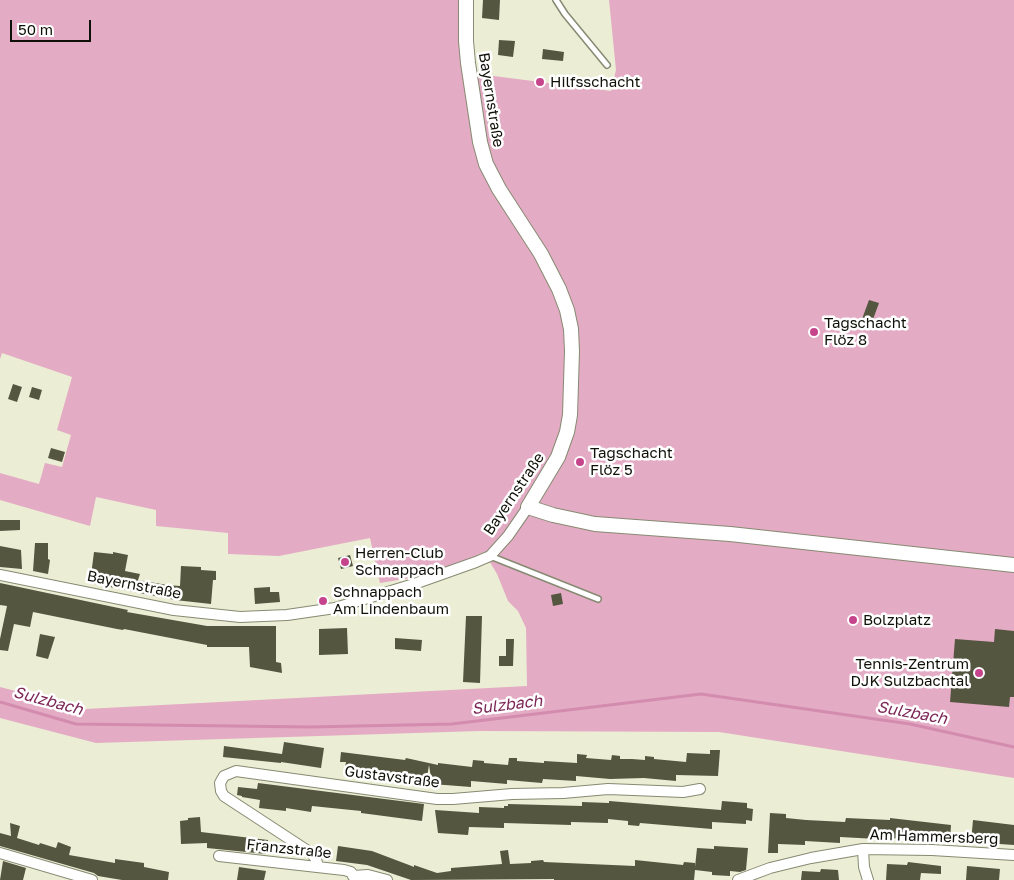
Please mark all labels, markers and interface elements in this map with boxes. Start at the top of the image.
scale bar [12,10,94,42]
text: 50 m [18,20,53,38]
street label: Bayernstraße [475,51,507,149]
place label: Hilfsschacht [550,73,640,91]
marker: Hilfsschacht [534,76,546,88]
place label: Tagschacht Flöz 8 [824,314,907,349]
marker: Tagschacht Flöz 8 [808,326,820,338]
place label: Tagschacht Flöz 5 [590,444,673,479]
street label: Bayernstraße [480,449,548,539]
marker: Tagschacht Flöz 5 [574,456,586,468]
place label: Herren-Club Schnappach [355,544,444,579]
marker: Herren-Club Schnappach [339,556,351,568]
street label: Bayernstraße [85,567,183,603]
place label: Schnappach Am Lindenbaum [333,583,449,618]
marker: Schnappach Am Lindenbaum [317,595,329,607]
place label: Bolzplatz [863,611,931,629]
marker: Bolzplatz [847,614,859,626]
place label: Tennis-Zentrum DJK Sulzbachtal [851,655,969,690]
marker: Tennis-Zentrum DJK Sulzbachtal [973,667,985,679]
water label: Sulzbach [11,683,85,719]
water label: Sulzbach [471,691,543,719]
water label: Sulzbach [875,697,949,729]
street label: Gustavstraße [343,762,441,792]
street label: Am Hammersberg [869,826,999,848]
street label: Franzstraße [246,836,332,862]

